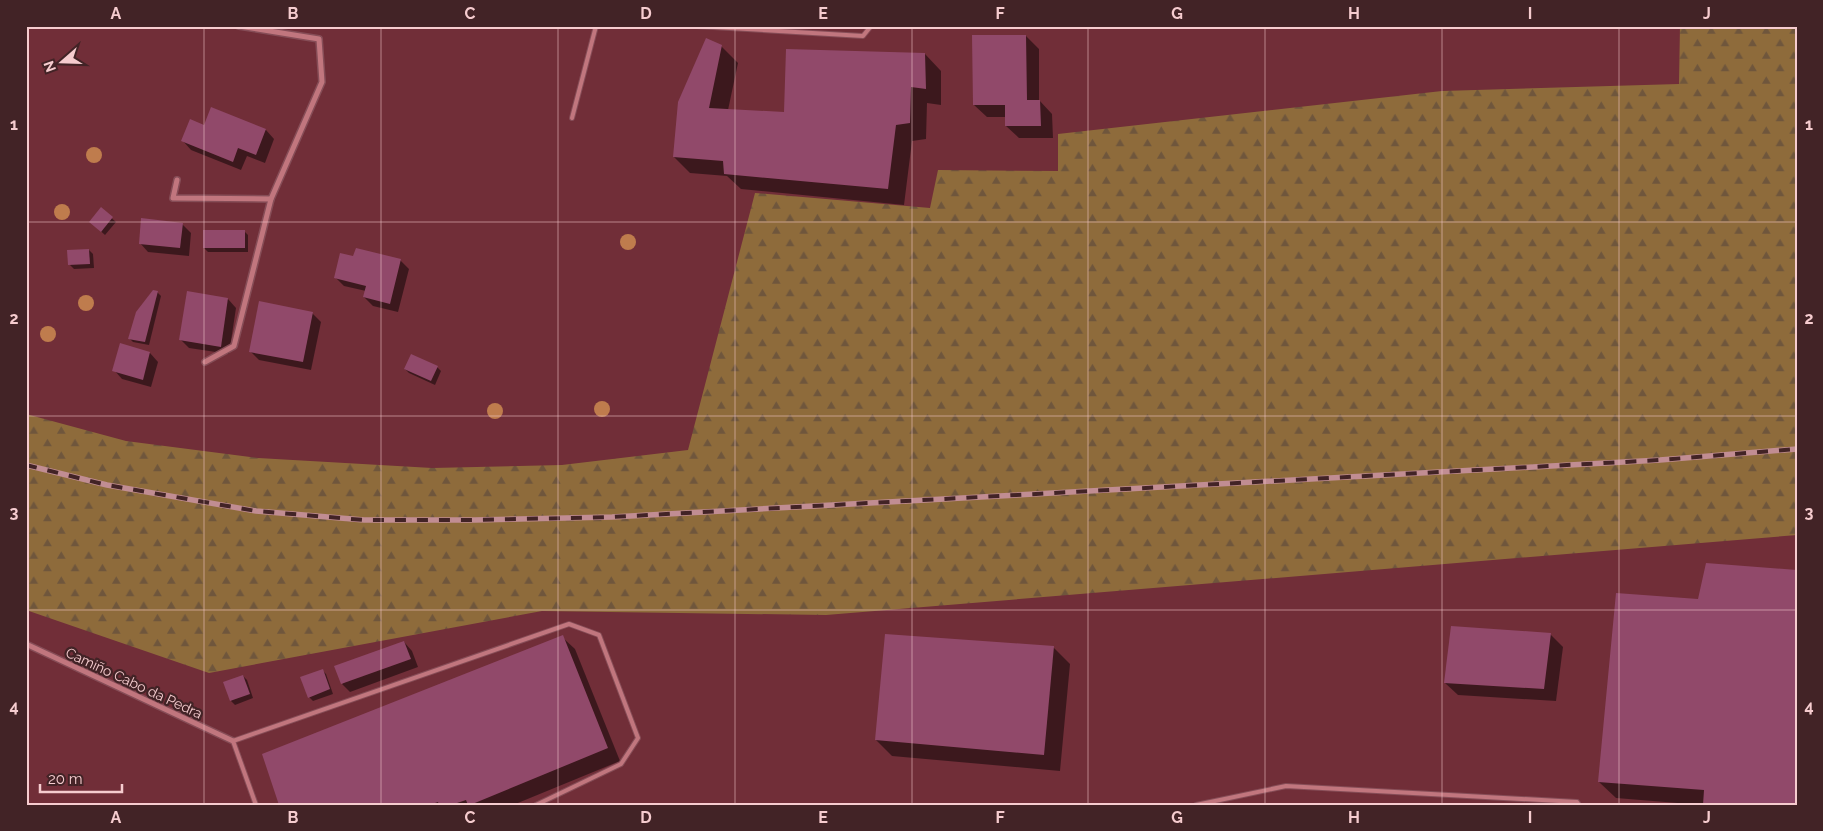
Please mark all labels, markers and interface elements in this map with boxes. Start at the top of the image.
text: A [111,4,122,23]
text: B [288,4,299,23]
text: C [465,4,476,23]
text: D [640,4,652,23]
text: E [818,4,828,23]
text: F [995,4,1005,23]
text: G [1171,4,1183,23]
text: H [1348,4,1360,23]
text: I [1528,4,1532,23]
text: J [1703,4,1711,23]
north arrow [38,38,88,88]
text: N [40,59,59,74]
text: 1 [10,115,18,134]
text: 1 [1805,115,1813,134]
text: 2 [9,309,19,328]
text: 2 [1804,309,1814,328]
text: 3 [10,503,19,522]
text: 3 [1805,503,1814,522]
street label: Camiño Cabo da Pedra [63,644,205,722]
text: 4 [9,697,19,716]
text: 4 [1804,697,1814,716]
scale bar [40,761,122,793]
text: 20 m [48,770,83,788]
text: A [111,808,122,827]
text: B [288,808,299,827]
text: C [465,808,476,827]
text: D [640,808,652,827]
text: E [818,808,828,827]
text: F [995,808,1005,827]
text: G [1171,808,1183,827]
text: H [1348,808,1360,827]
text: I [1528,808,1532,827]
text: J [1703,808,1711,827]

